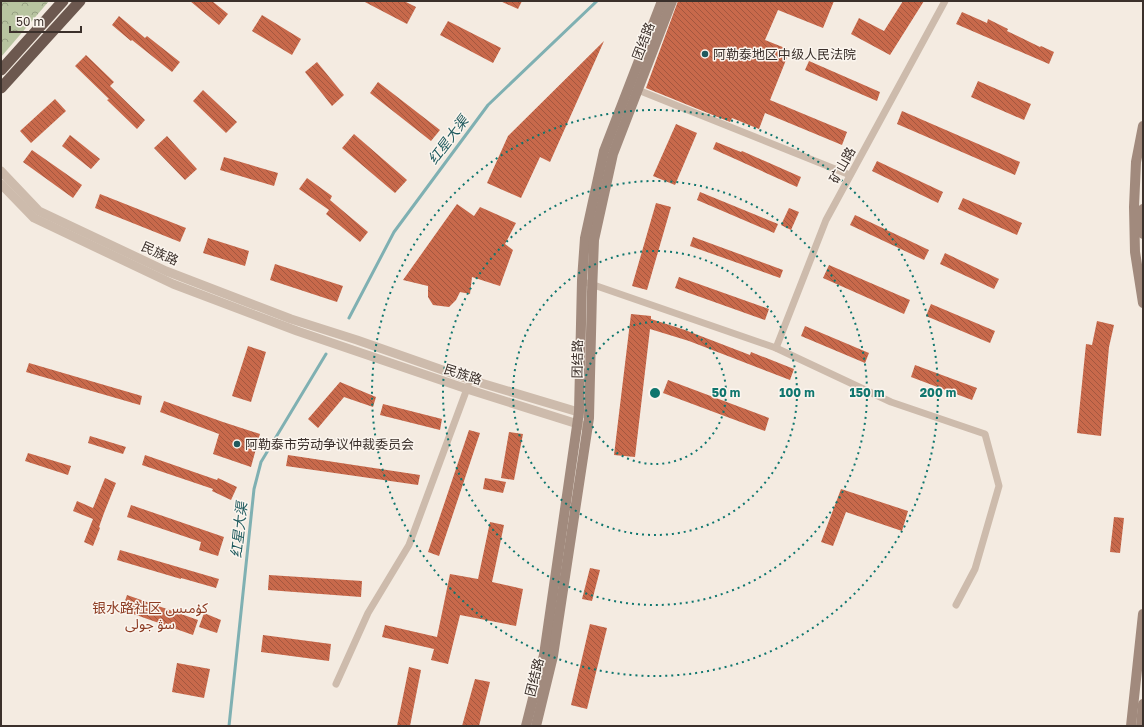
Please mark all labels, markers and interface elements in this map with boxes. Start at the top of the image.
scale bar [10,8,81,34]
text: 50 m [16,14,44,29]
street label: 团结路 [629,20,657,62]
place label: 阿勒泰地区中级人民法院 [713,46,856,62]
marker: 阿勒泰地区中级人民法院 [700,49,710,59]
water label: 红星大渠 [424,111,472,167]
street label: 矿山路 [826,144,858,186]
street label: 民族路 [139,238,181,268]
street label: 团结路 [569,339,585,379]
street label: 民族路 [442,360,484,388]
text: 50 m [712,385,740,400]
text: 100 m [779,385,815,400]
text: 150 m [850,385,884,400]
text: 200 m [920,385,956,400]
centre of rings [648,386,662,400]
place label: 阿勒泰市劳动争议仲裁委员会 [245,436,414,452]
marker: 阿勒泰市劳动争议仲裁委员会 [232,439,242,449]
water label: 红星大渠 [227,499,250,559]
district label: 银水路社区 كۇمىس سۋ جولى [92,599,208,633]
street label: 团结路 [522,656,546,698]

